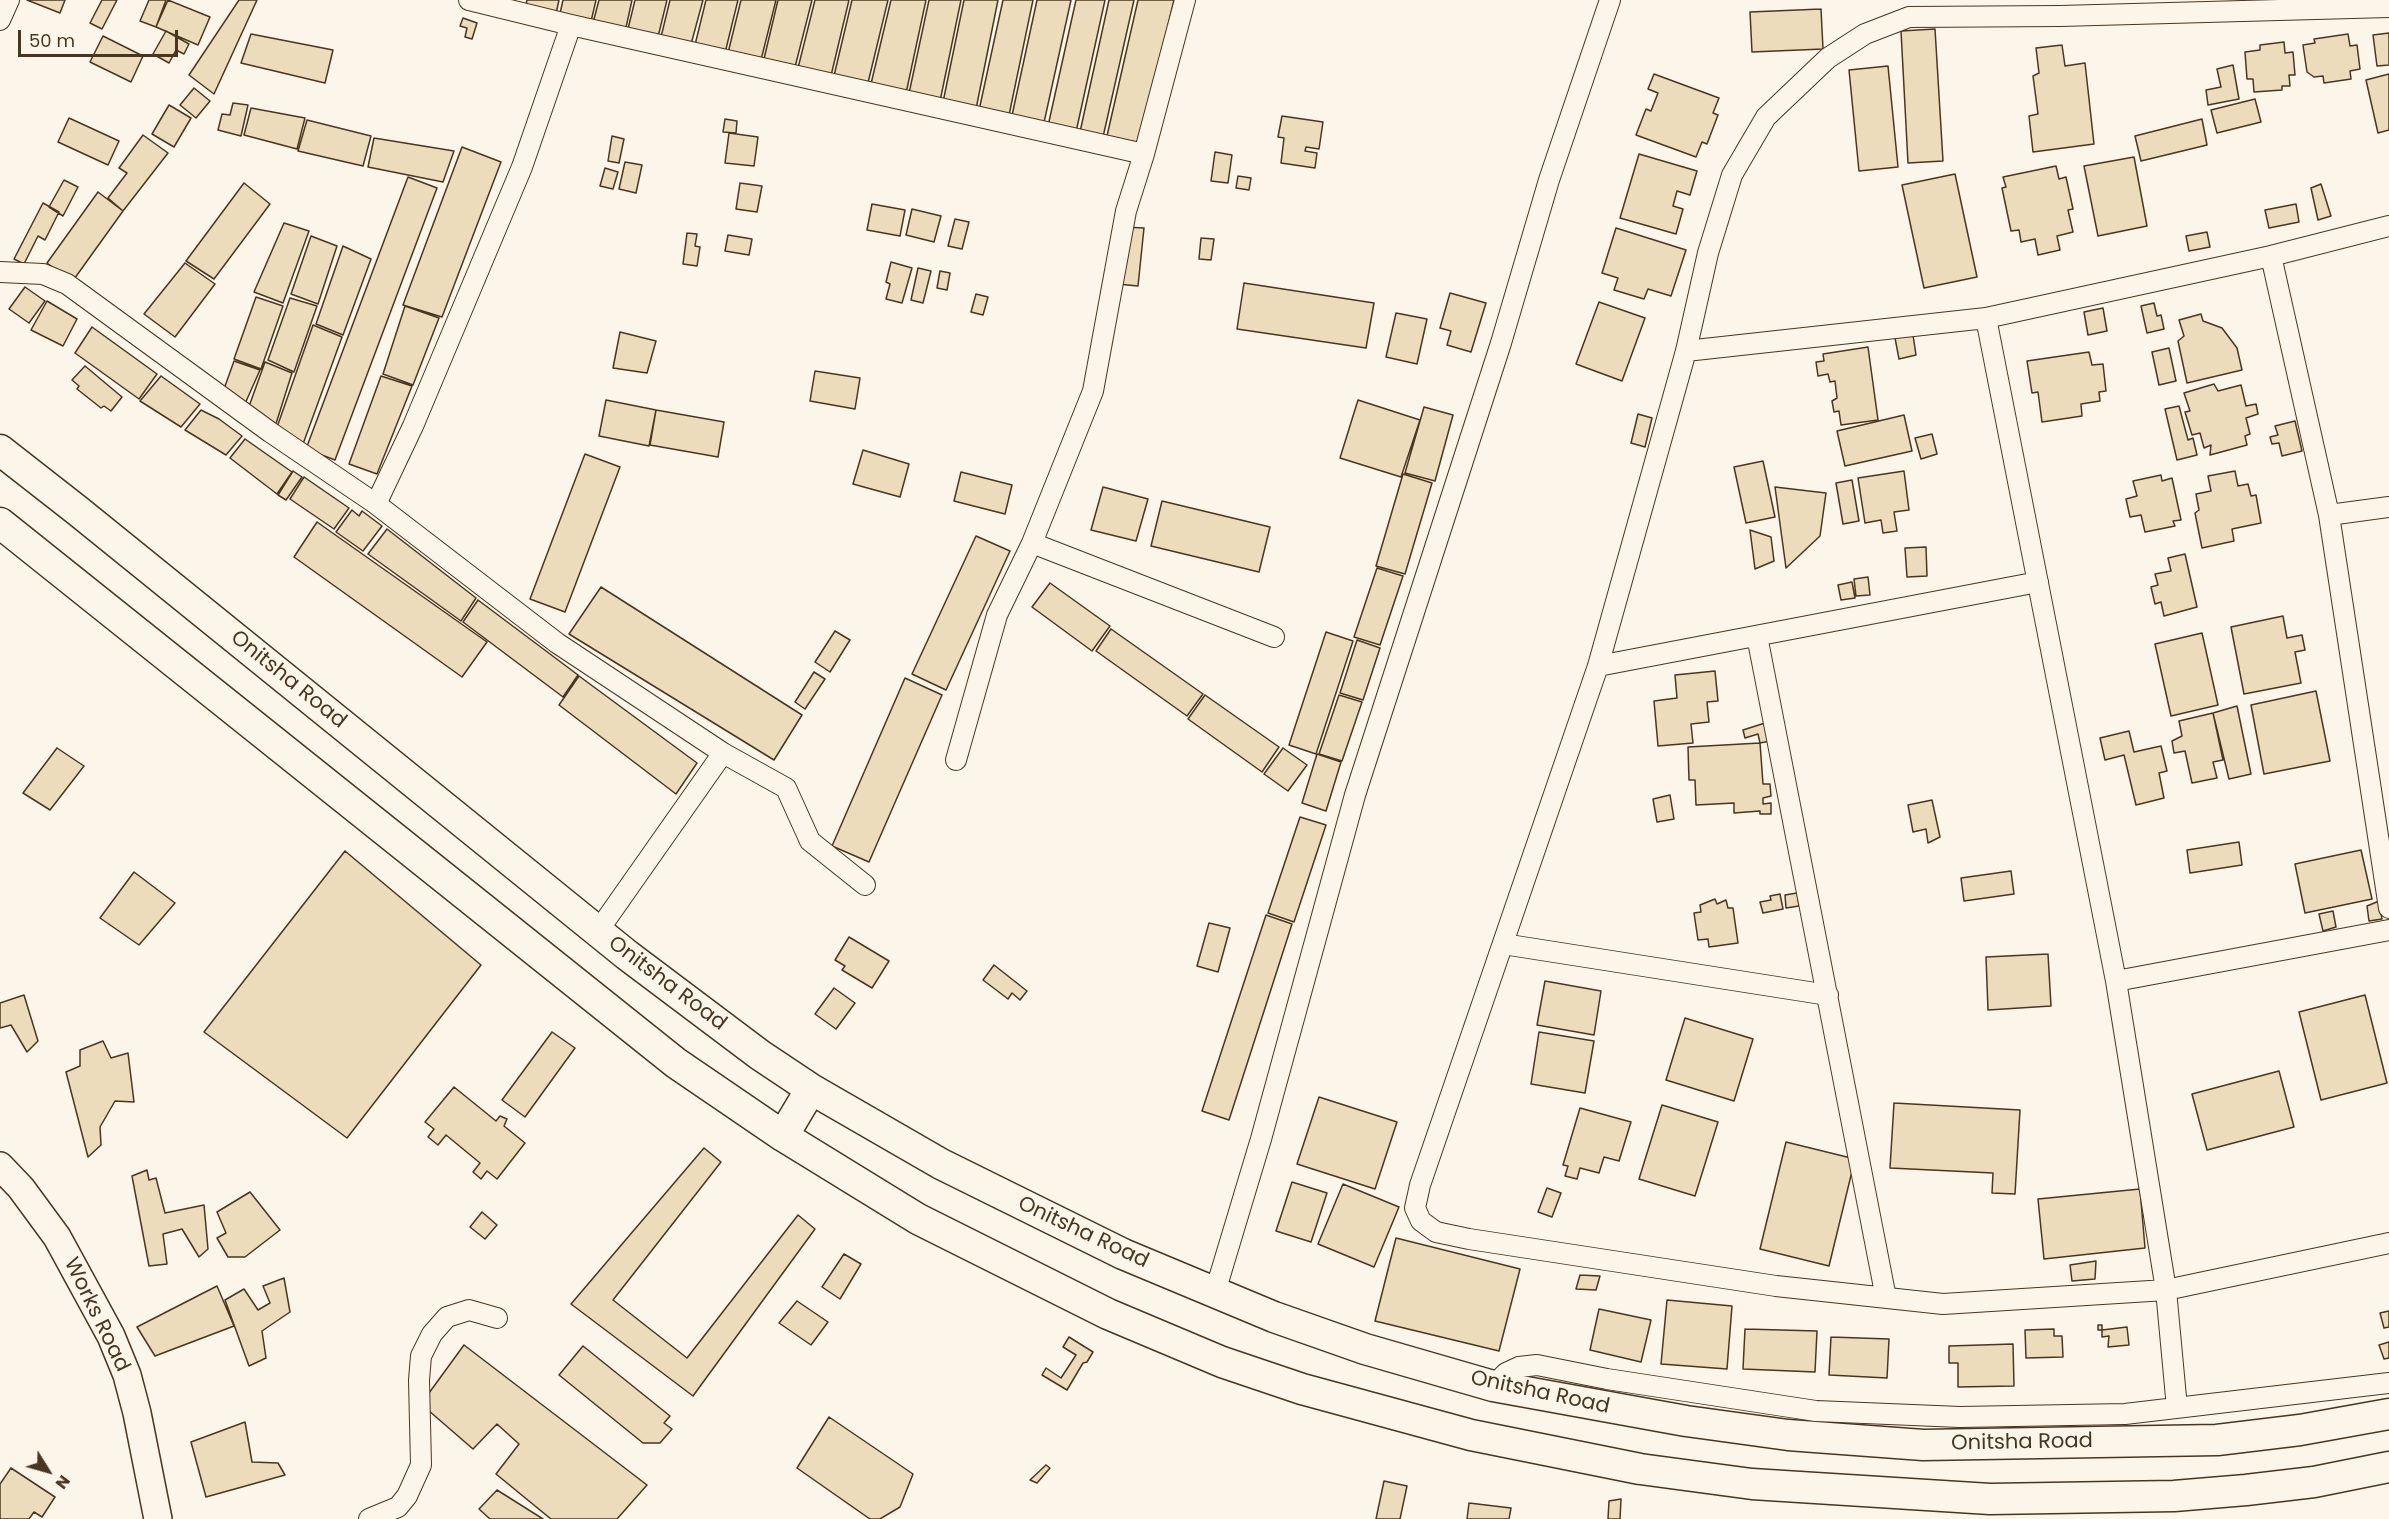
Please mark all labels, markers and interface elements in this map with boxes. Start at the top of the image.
scale bar [21,18,182,56]
text: 50 m [29,28,75,53]
street label: Onitsha Road [225,626,351,734]
street label: Onitsha Road [603,931,731,1037]
street label: Onitsha Road [1014,1192,1152,1274]
street label: Works Road [58,1254,134,1376]
street label: Onitsha Road [1468,1366,1612,1420]
street label: Onitsha Road [1951,1429,2093,1457]
north arrow [18,1441,78,1501]
text: N [50,1470,76,1494]

